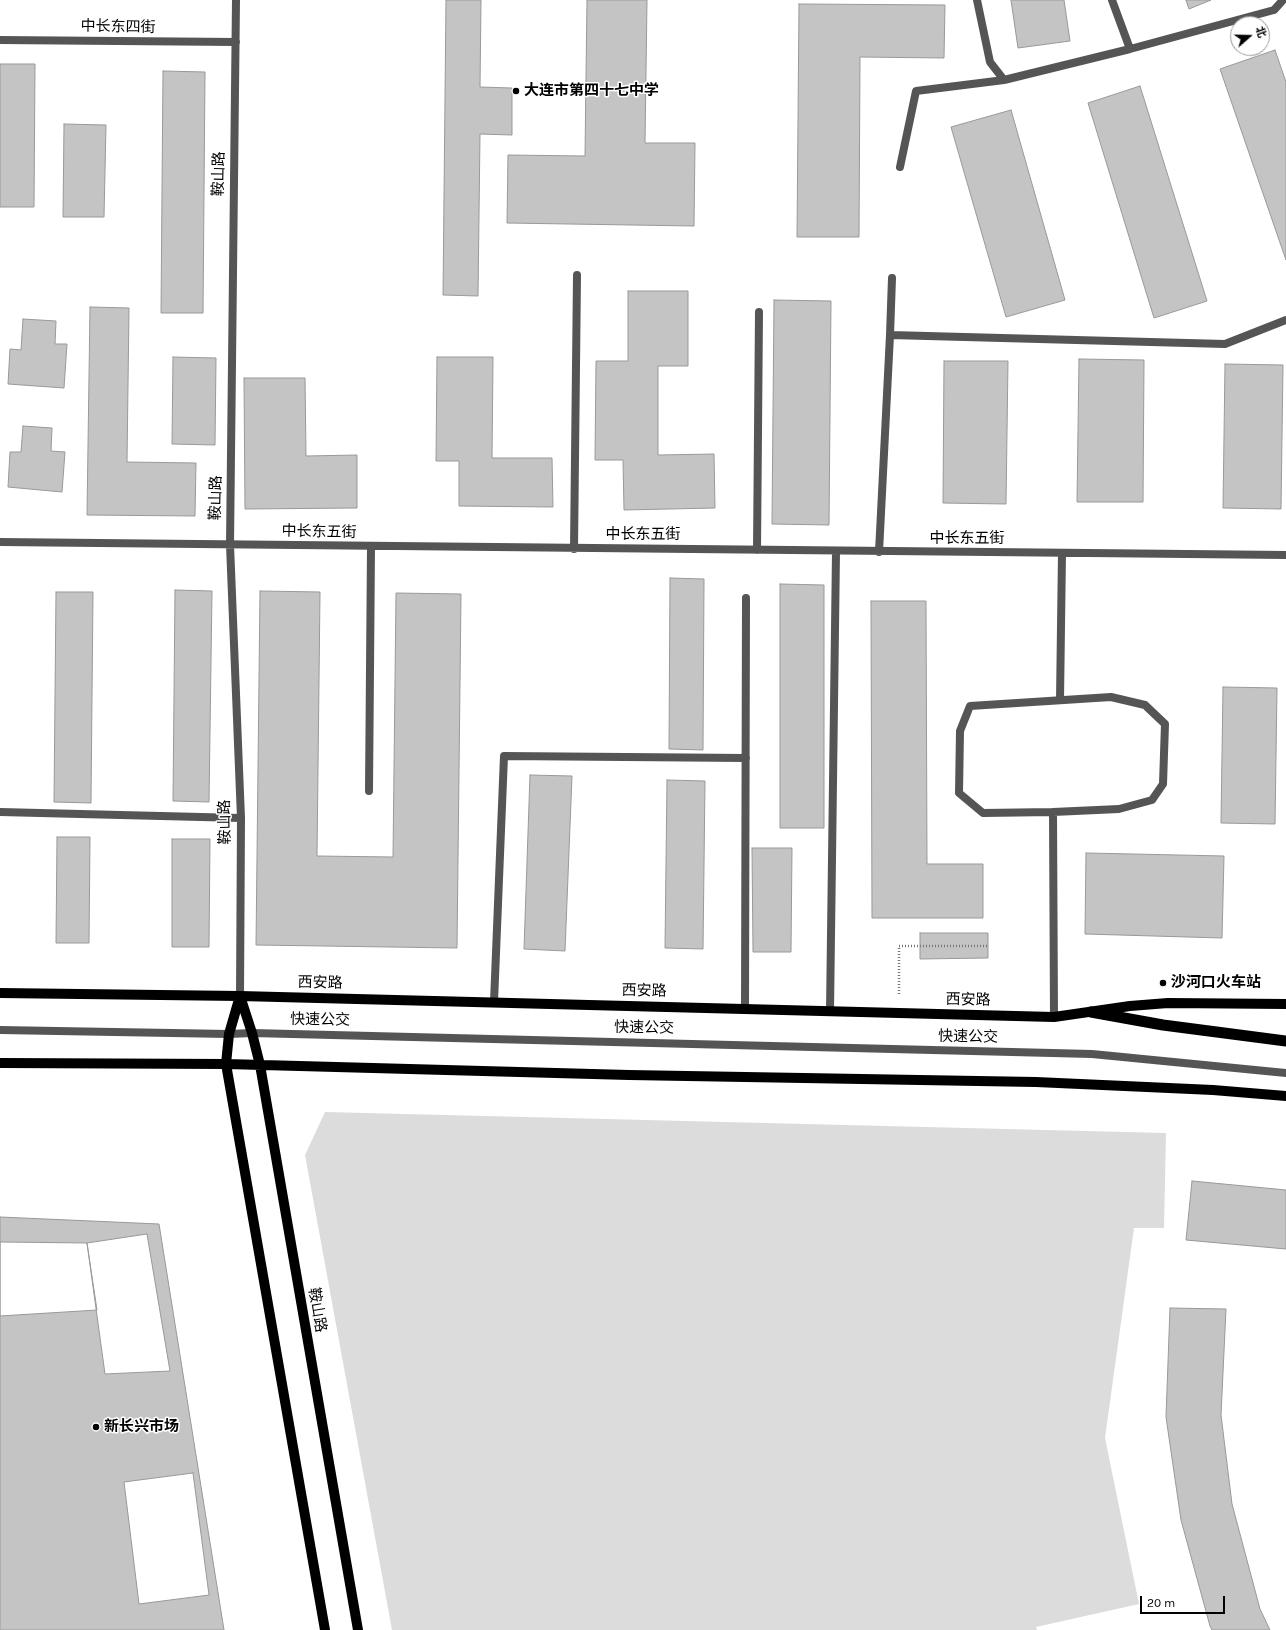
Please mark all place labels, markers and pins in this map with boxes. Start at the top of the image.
place label: 大连市第四十七中学 [524,82,659,100]
marker: 大连市第四十七中学 [511,86,521,96]
place label: 沙河口火车站 [1171,974,1261,992]
marker: 沙河口火车站 [1158,978,1168,988]
place label: 新长兴市场 [104,1418,179,1436]
marker: 新长兴市场 [91,1422,101,1432]

